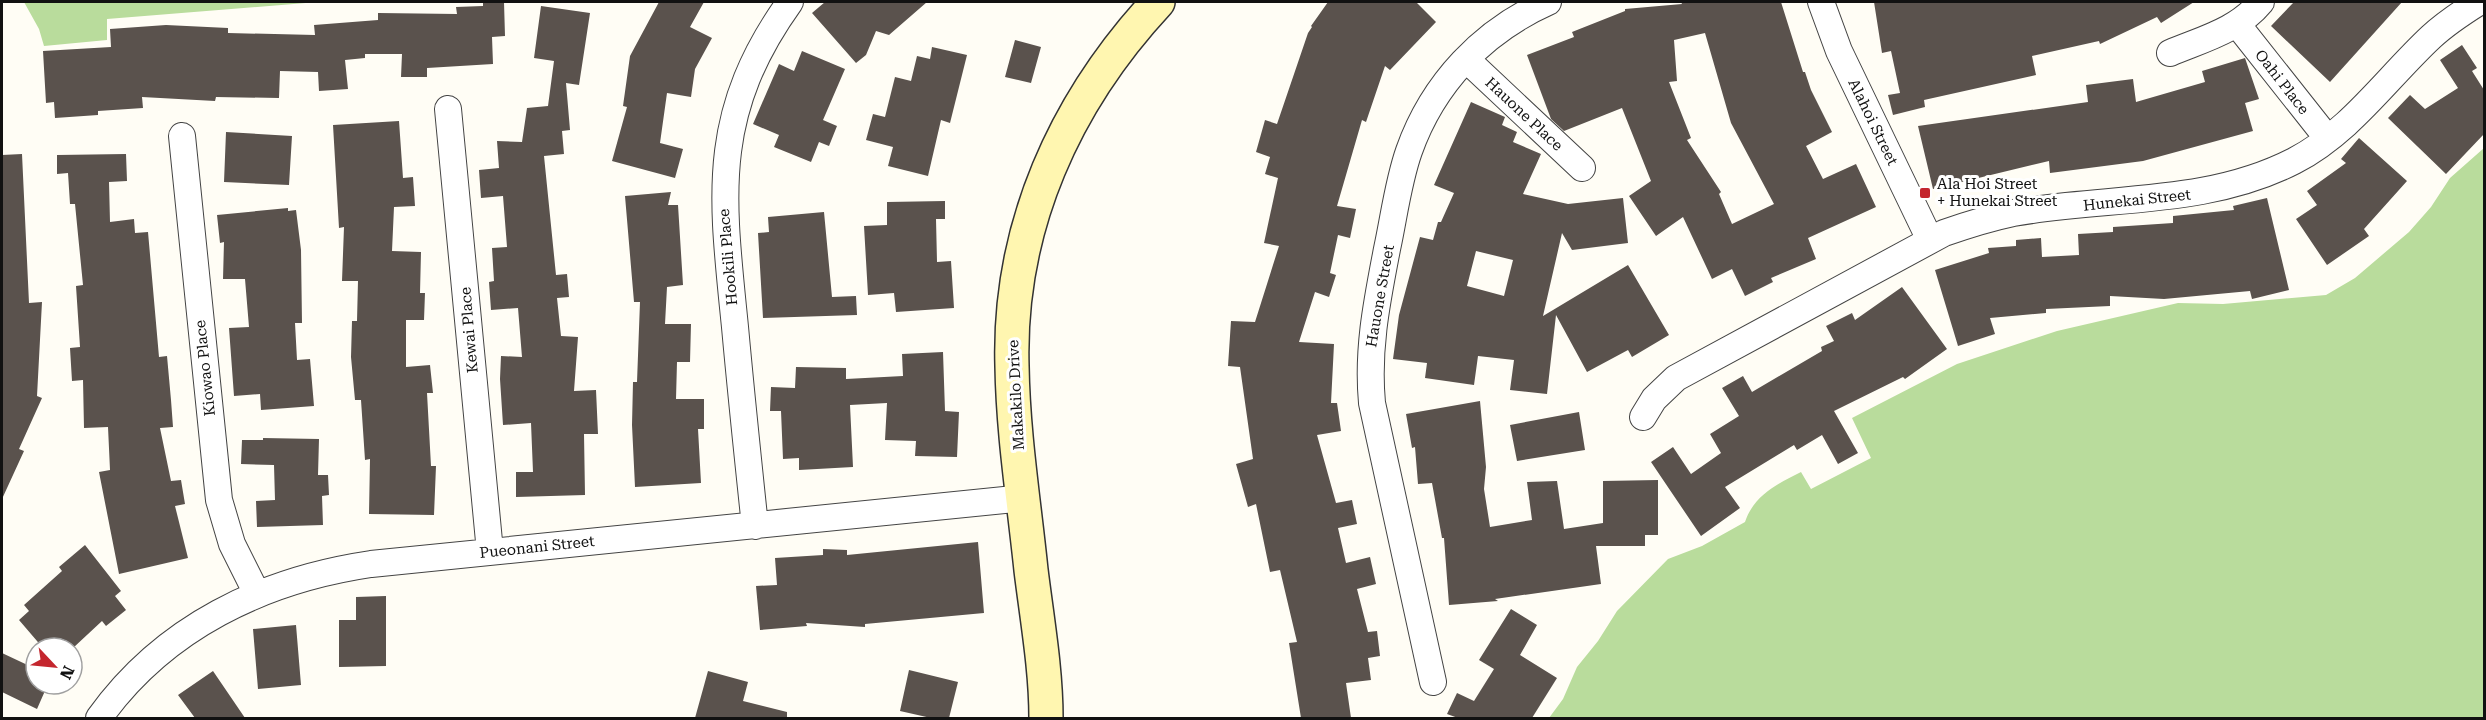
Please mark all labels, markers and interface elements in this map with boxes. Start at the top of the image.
street label: Oahi Place [2251,46,2313,118]
street label: Hauone Place [1481,74,1567,154]
street label: Alahoi Street [1844,76,1902,169]
place label: Ala Hoi Street + Hunekai Street [1937,175,2058,210]
street label: Hunekai Street [2082,185,2192,215]
marker: Ala Hoi Street + Hunekai Street [1918,186,1932,200]
street label: Hookili Place [715,208,741,306]
street label: Hauone Street [1362,243,1398,349]
street label: Kewai Place [456,286,482,374]
street label: Kiowao Place [191,319,219,417]
street label: Makakilo Drive [1004,339,1028,451]
street label: Pueonani Street [478,532,596,562]
north arrow [24,636,84,696]
text: N [56,663,78,682]

